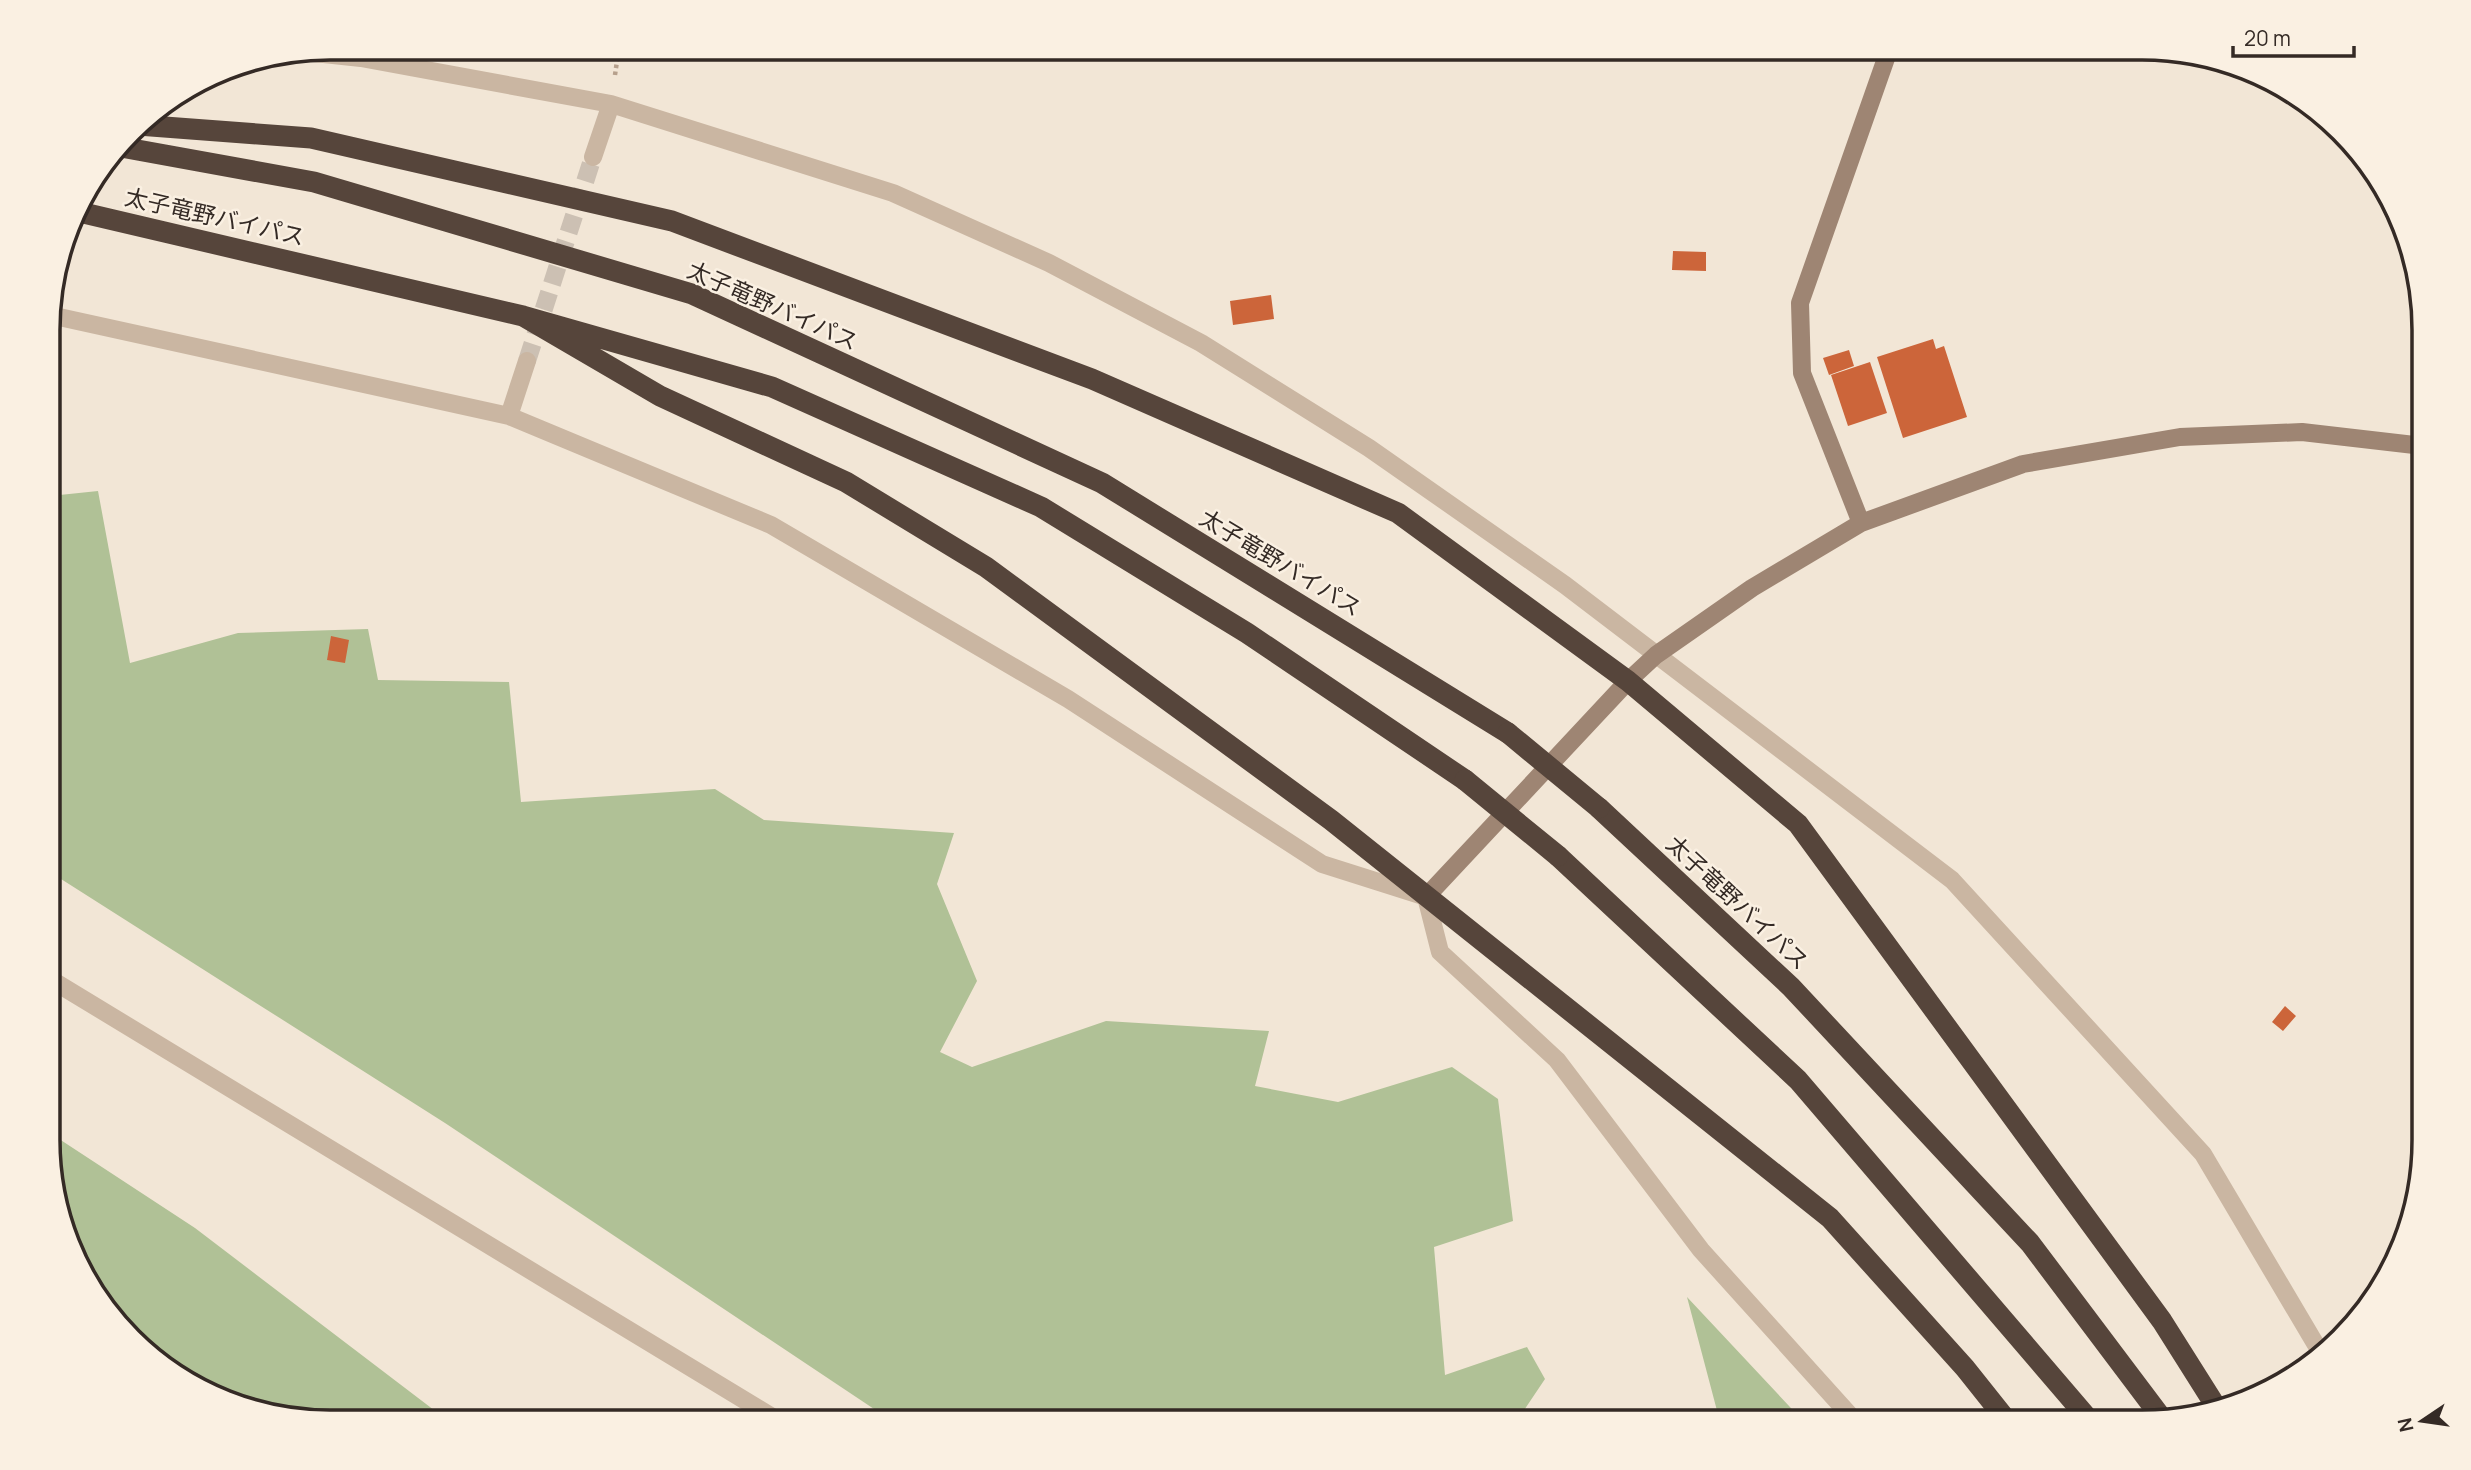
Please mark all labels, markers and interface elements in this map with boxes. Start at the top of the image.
scale bar [2233,14,2354,58]
text: 20 m [2244,24,2291,52]
street label: 太子竜野バイパス [122,180,308,252]
street label: 太子竜野バイパス [683,253,863,357]
street label: 太子竜野バイパス [1194,501,1368,623]
street label: 太子竜野バイパス [1660,828,1816,976]
north arrow [2387,1386,2457,1456]
text: N [2391,1415,2420,1434]

